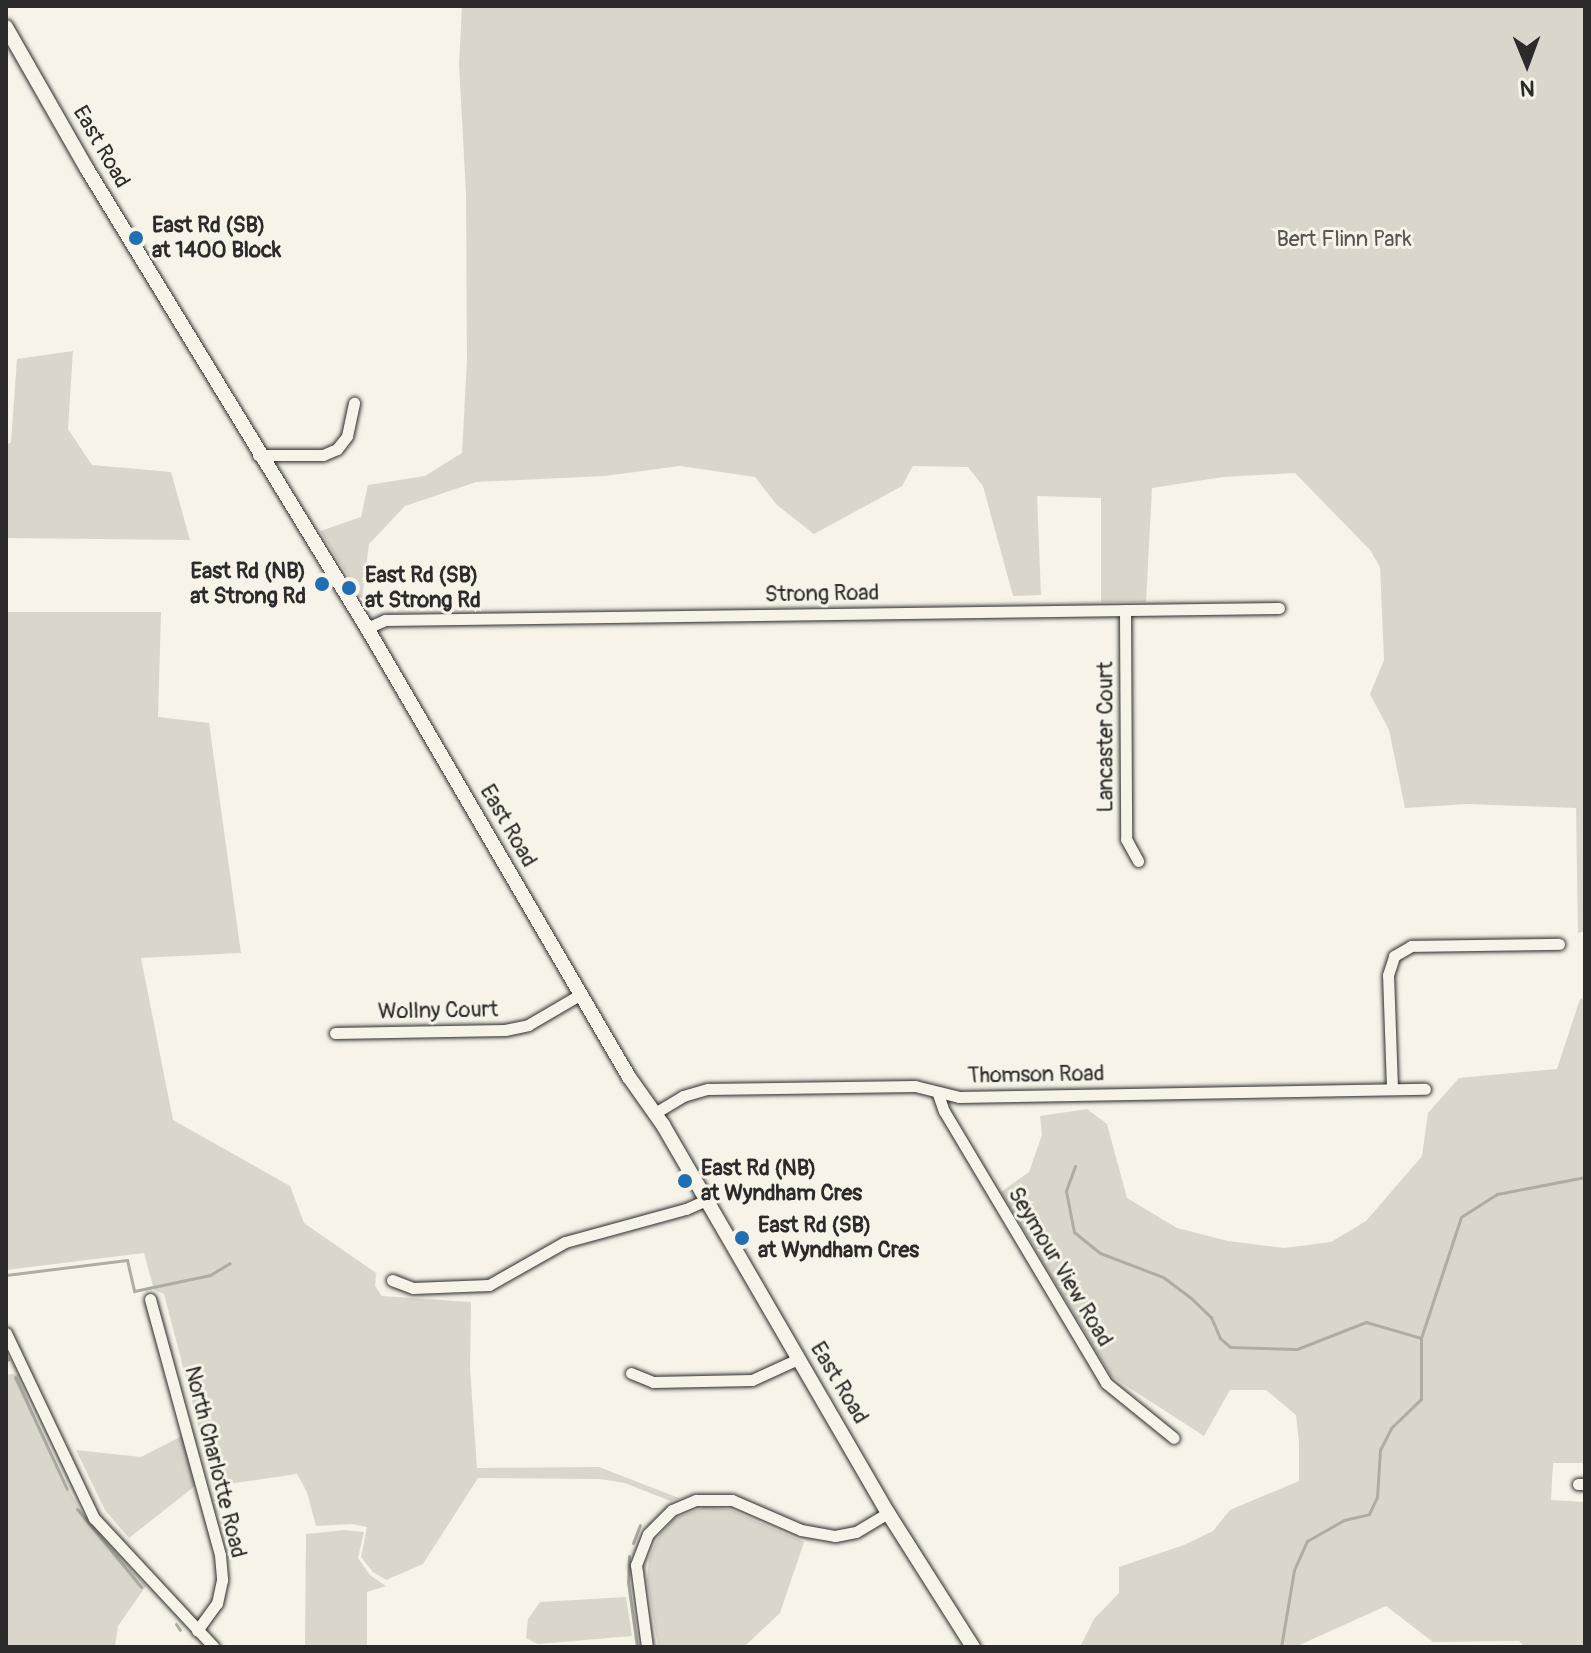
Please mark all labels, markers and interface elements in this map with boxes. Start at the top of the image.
north arrow [1487,24,1567,104]
text: N [1520,74,1535,102]
street label: East Road [67,101,135,193]
place label: East Rd (SB) at 1400 Block [152,212,281,264]
park label: Bert Flinn Park [1276,227,1412,253]
marker: East Rd (SB) at 1400 Block [127,229,145,247]
place label: East Rd (NB) at Strong Rd [190,558,306,610]
place label: East Rd (SB) at Strong Rd [365,562,481,614]
marker: East Rd (NB) at Strong Rd [313,575,331,593]
marker: East Rd (SB) at Strong Rd [340,579,358,597]
street label: Strong Road [765,580,879,608]
street label: Lancaster Court [1093,661,1119,813]
street label: East Road [474,780,542,872]
street label: Wollny Court [378,997,498,1025]
street label: Thomson Road [967,1061,1105,1089]
place label: East Rd (NB) at Wyndham Cres [701,1155,862,1206]
marker: East Rd (NB) at Wyndham Cres [676,1172,694,1190]
street label: Seymour View Road [1002,1183,1118,1351]
place label: East Rd (SB) at Wyndham Cres [758,1212,919,1264]
marker: East Rd (SB) at Wyndham Cres [733,1229,751,1247]
street label: East Road [804,1337,874,1429]
street label: North Charlotte Road [178,1364,252,1560]

